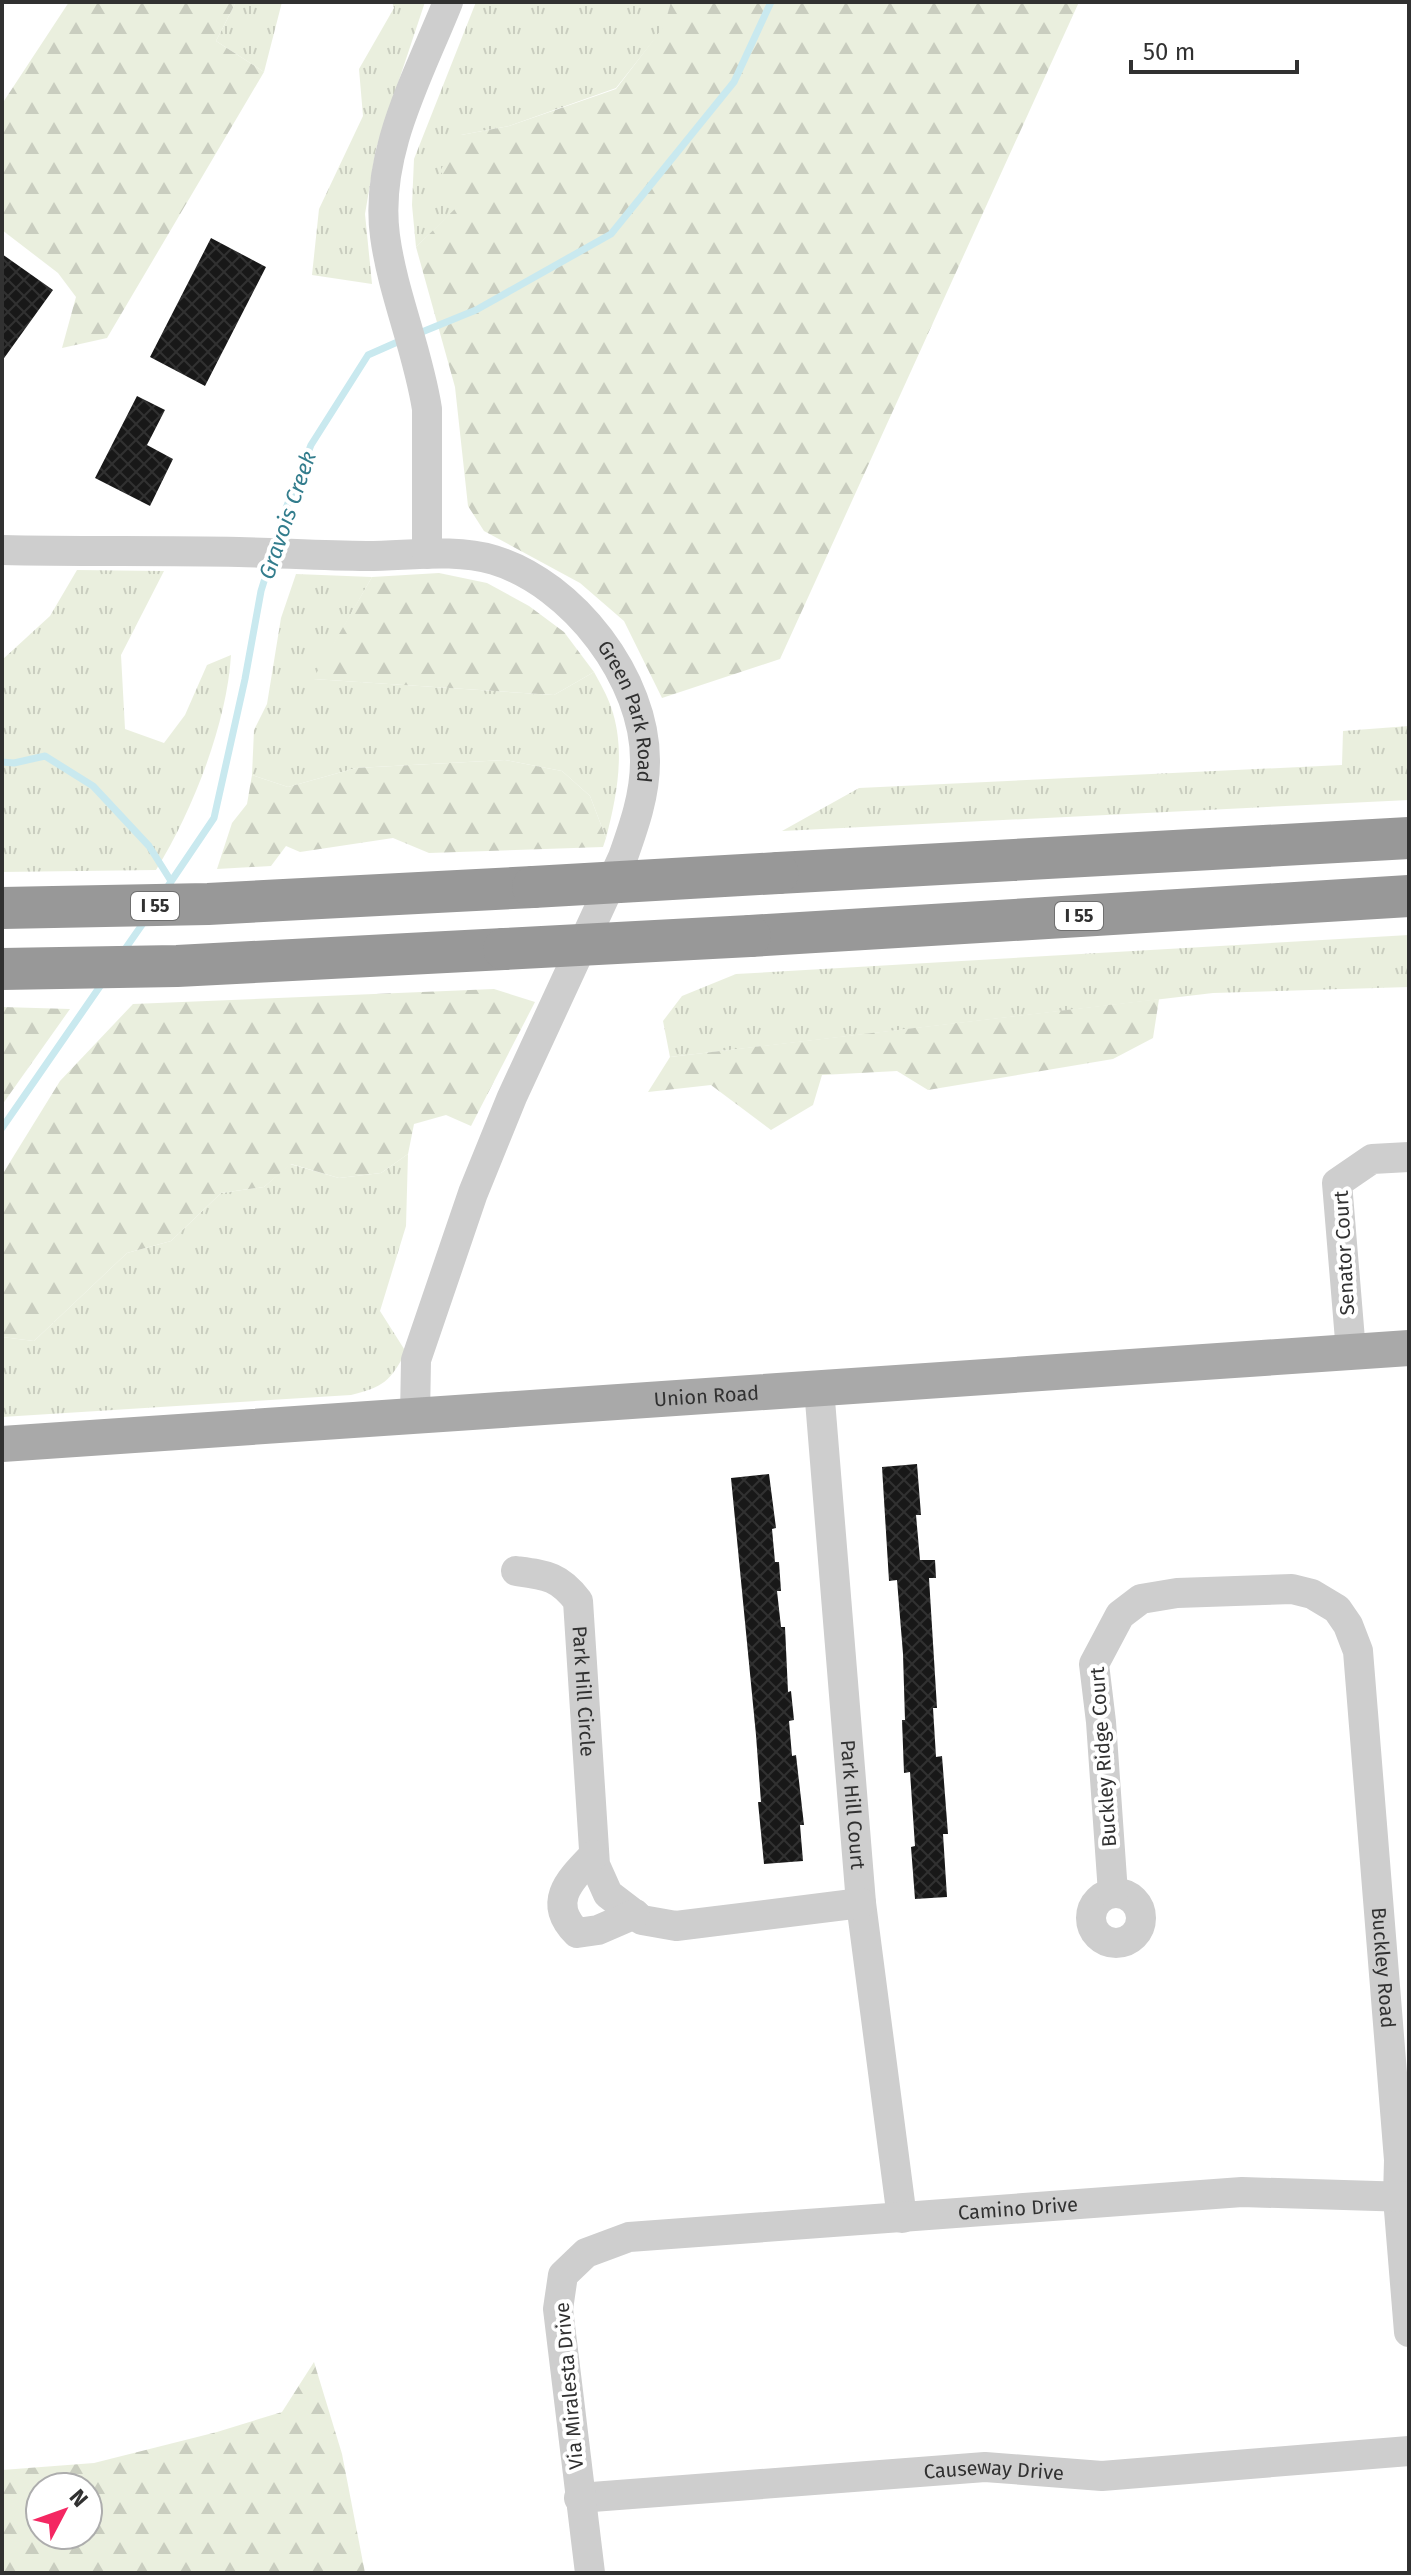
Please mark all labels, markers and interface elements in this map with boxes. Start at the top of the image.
scale bar [1131,24,1297,74]
text: 50 m [1143,38,1195,66]
water label: Gravois Creek [253,448,322,583]
street label: Green Park Road [593,636,657,784]
road number: I 55 [131,892,179,920]
road number: I 55 [1055,902,1103,930]
street label: Senator Court [1329,1189,1359,1316]
street label: Union Road [653,1380,760,1412]
street label: Park Hill Circle [568,1625,600,1757]
street label: Buckley Ridge Court [1085,1665,1121,1848]
street label: Park Hill Court [836,1739,870,1871]
street label: Buckley Road [1367,1906,1400,2029]
street label: Camino Drive [957,2192,1079,2225]
street label: Via Miralesta Drive [550,2301,588,2471]
street label: Causeway Drive [923,2455,1065,2485]
north arrow [24,2471,104,2551]
text: N [64,2484,94,2513]

